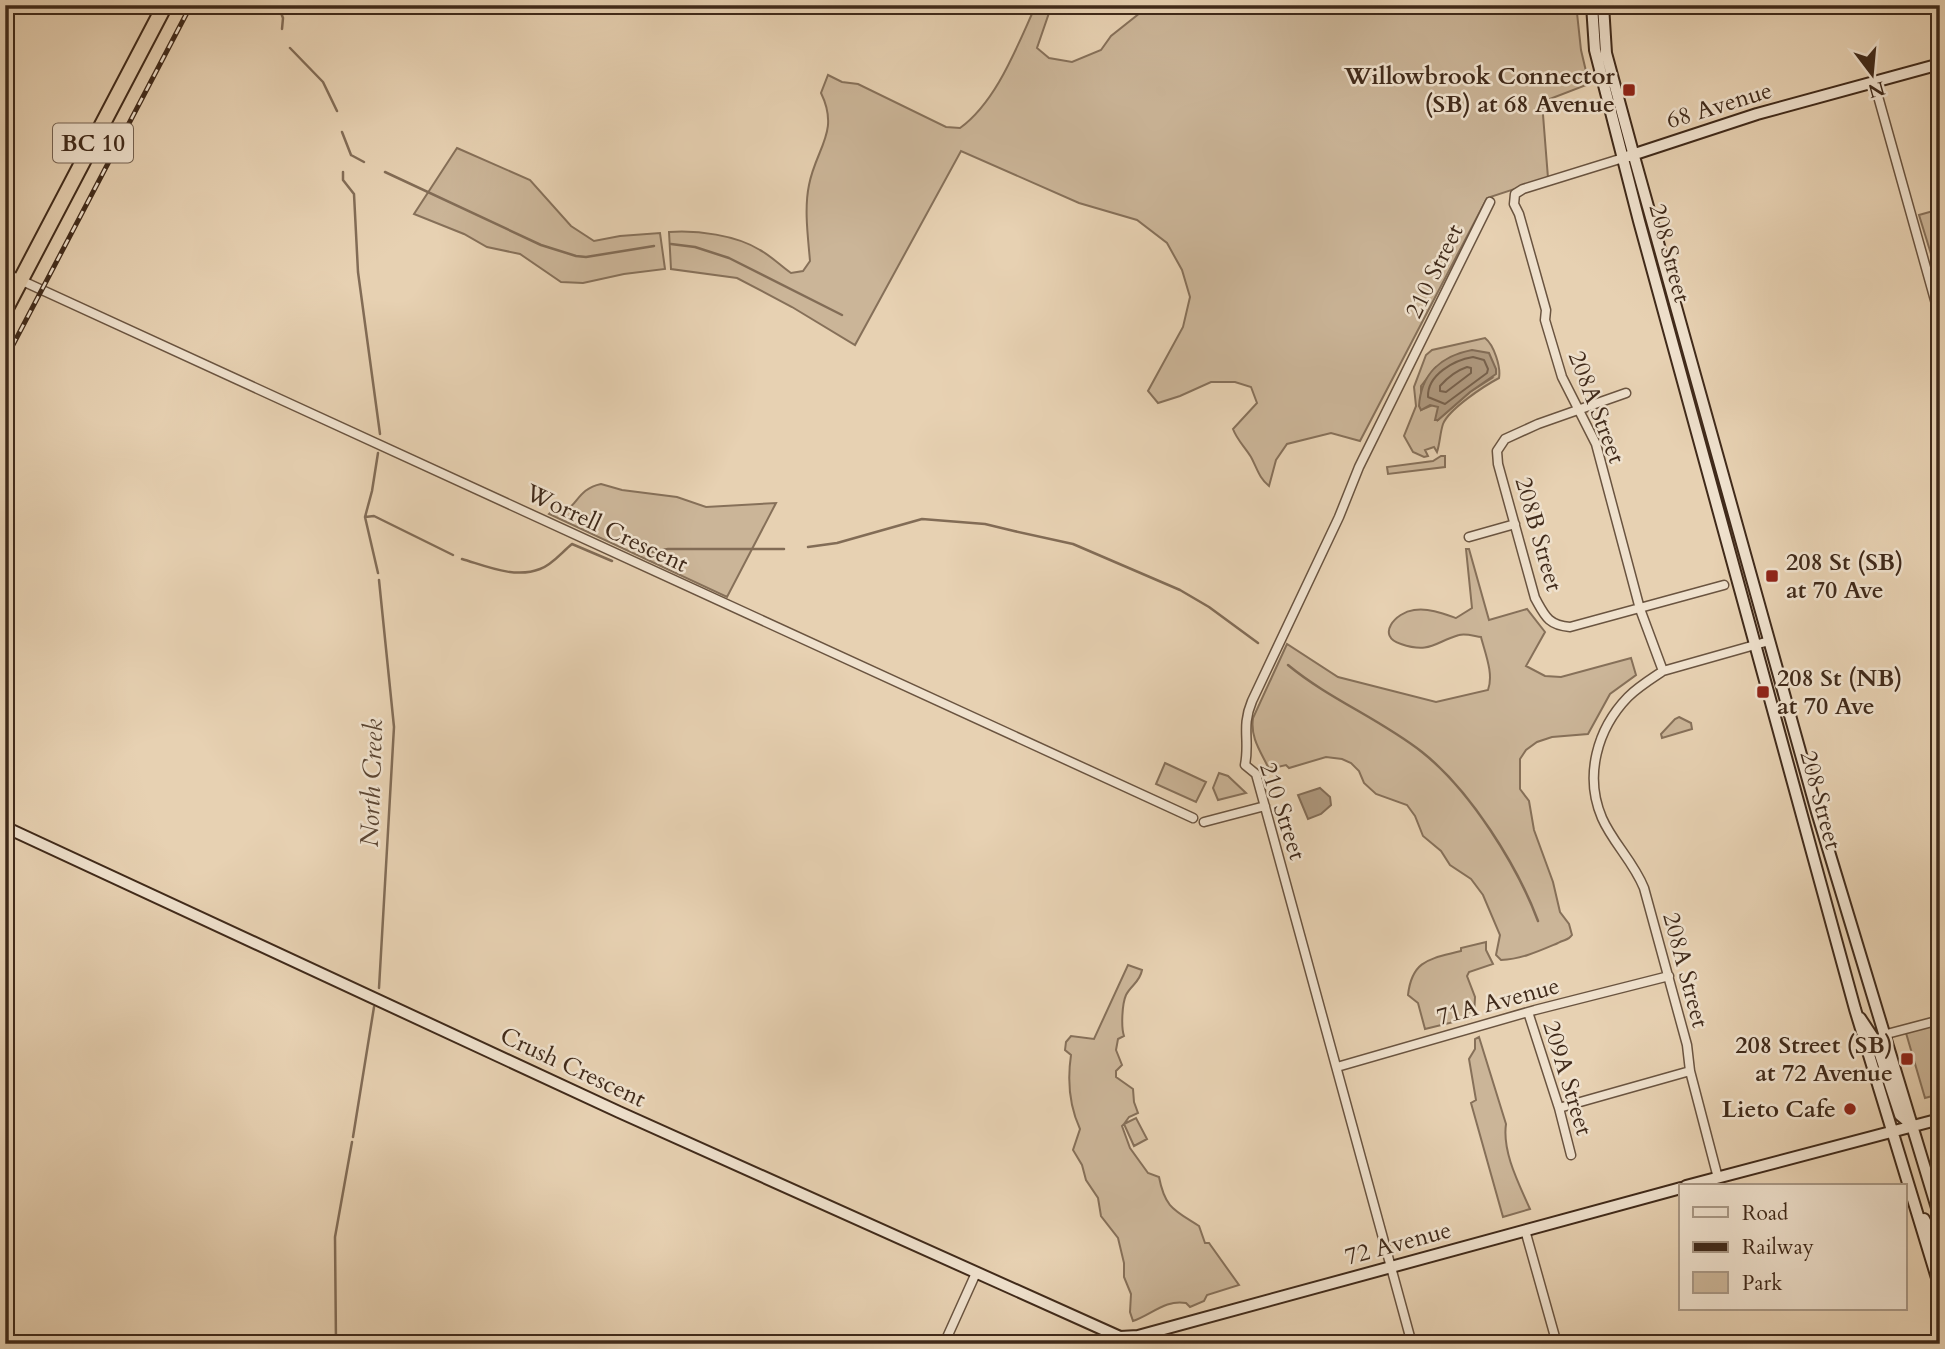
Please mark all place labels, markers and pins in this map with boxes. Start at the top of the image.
place label: Willowbrook Connector (SB) at 68 Avenue [1343,60,1615,121]
marker: Willowbrook Connector (SB) at 68 Avenue [1621,82,1637,98]
place label: 208 St (SB) at 70 Ave [1786,546,1903,607]
marker: 208 St (SB) at 70 Ave [1764,568,1780,584]
place label: 208 St (NB) at 70 Ave [1777,662,1902,723]
marker: 208 St (NB) at 70 Ave [1755,684,1771,700]
place label: 208 Street (SB) at 72 Avenue [1735,1029,1893,1090]
marker: 208 Street (SB) at 72 Avenue [1899,1051,1915,1067]
place label: Lieto Cafe [1722,1093,1836,1126]
marker: Lieto Cafe [1842,1101,1858,1117]

